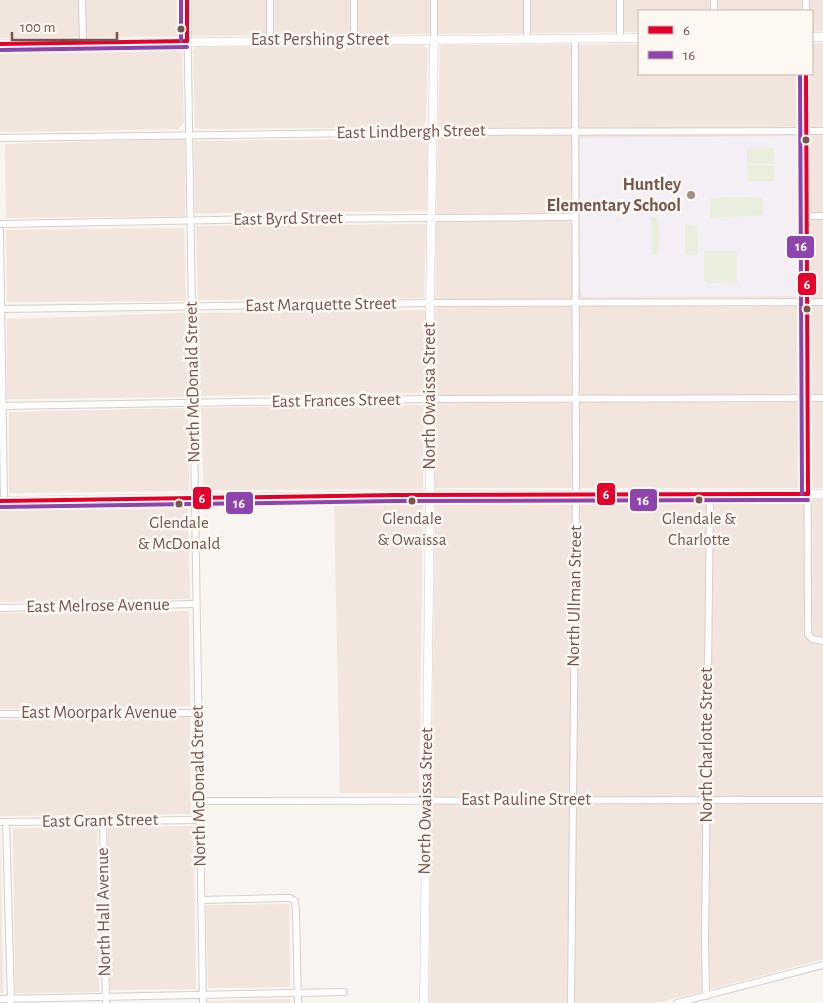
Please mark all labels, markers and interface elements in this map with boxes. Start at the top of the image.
scale bar [12,10,118,42]
legend [638,10,813,75]
text: 100 m [20,20,55,35]
text: 6 [683,23,690,38]
unlabelled marker [176,24,186,34]
street label: East Pershing Street [251,31,389,49]
text: 16 [683,48,695,63]
street label: East Lindbergh Street [336,122,486,142]
unlabelled marker [801,135,811,145]
place label: Huntley Elementary School [546,176,682,215]
marker: Huntley Elementary School [685,189,697,201]
street label: East Byrd Street [233,209,343,229]
line badge: 16 [786,235,815,259]
text: 16 [795,240,807,254]
line badge: 6 [797,272,817,296]
text: 6 [804,278,811,292]
street label: East Marquette Street [245,295,397,315]
street label: North McDonald Street [183,301,203,463]
unlabelled marker [802,304,812,314]
street label: North Owaissa Street [421,322,439,470]
street label: East Frances Street [271,391,401,411]
line badge: 6 [596,482,616,506]
line badge: 6 [192,486,212,510]
text: 6 [603,488,610,502]
line badge: 16 [629,488,658,512]
line badge: 16 [225,491,254,515]
text: 6 [199,492,206,506]
text: 16 [637,494,649,508]
marker: Glendale & Charlotte [694,495,704,505]
marker: Glendale & Owaissa [407,496,417,506]
text: 16 [233,497,245,511]
marker: Glendale & McDonald [174,499,184,509]
place label: Glendale & Owaissa [378,510,447,548]
place label: Glendale & Charlotte [662,510,736,548]
place label: Glendale & McDonald [138,514,220,552]
street label: North Ullman Street [565,525,585,667]
street label: East Melrose Avenue [26,596,170,616]
street label: North Charlotte Street [698,667,716,823]
street label: East Moorpark Avenue [21,704,177,722]
street label: North McDonald Street [189,705,209,867]
street label: North Owaissa Street [416,727,436,875]
street label: East Pauline Street [461,791,591,809]
street label: East Grant Street [42,811,159,831]
street label: North Hall Avenue [94,847,114,977]

